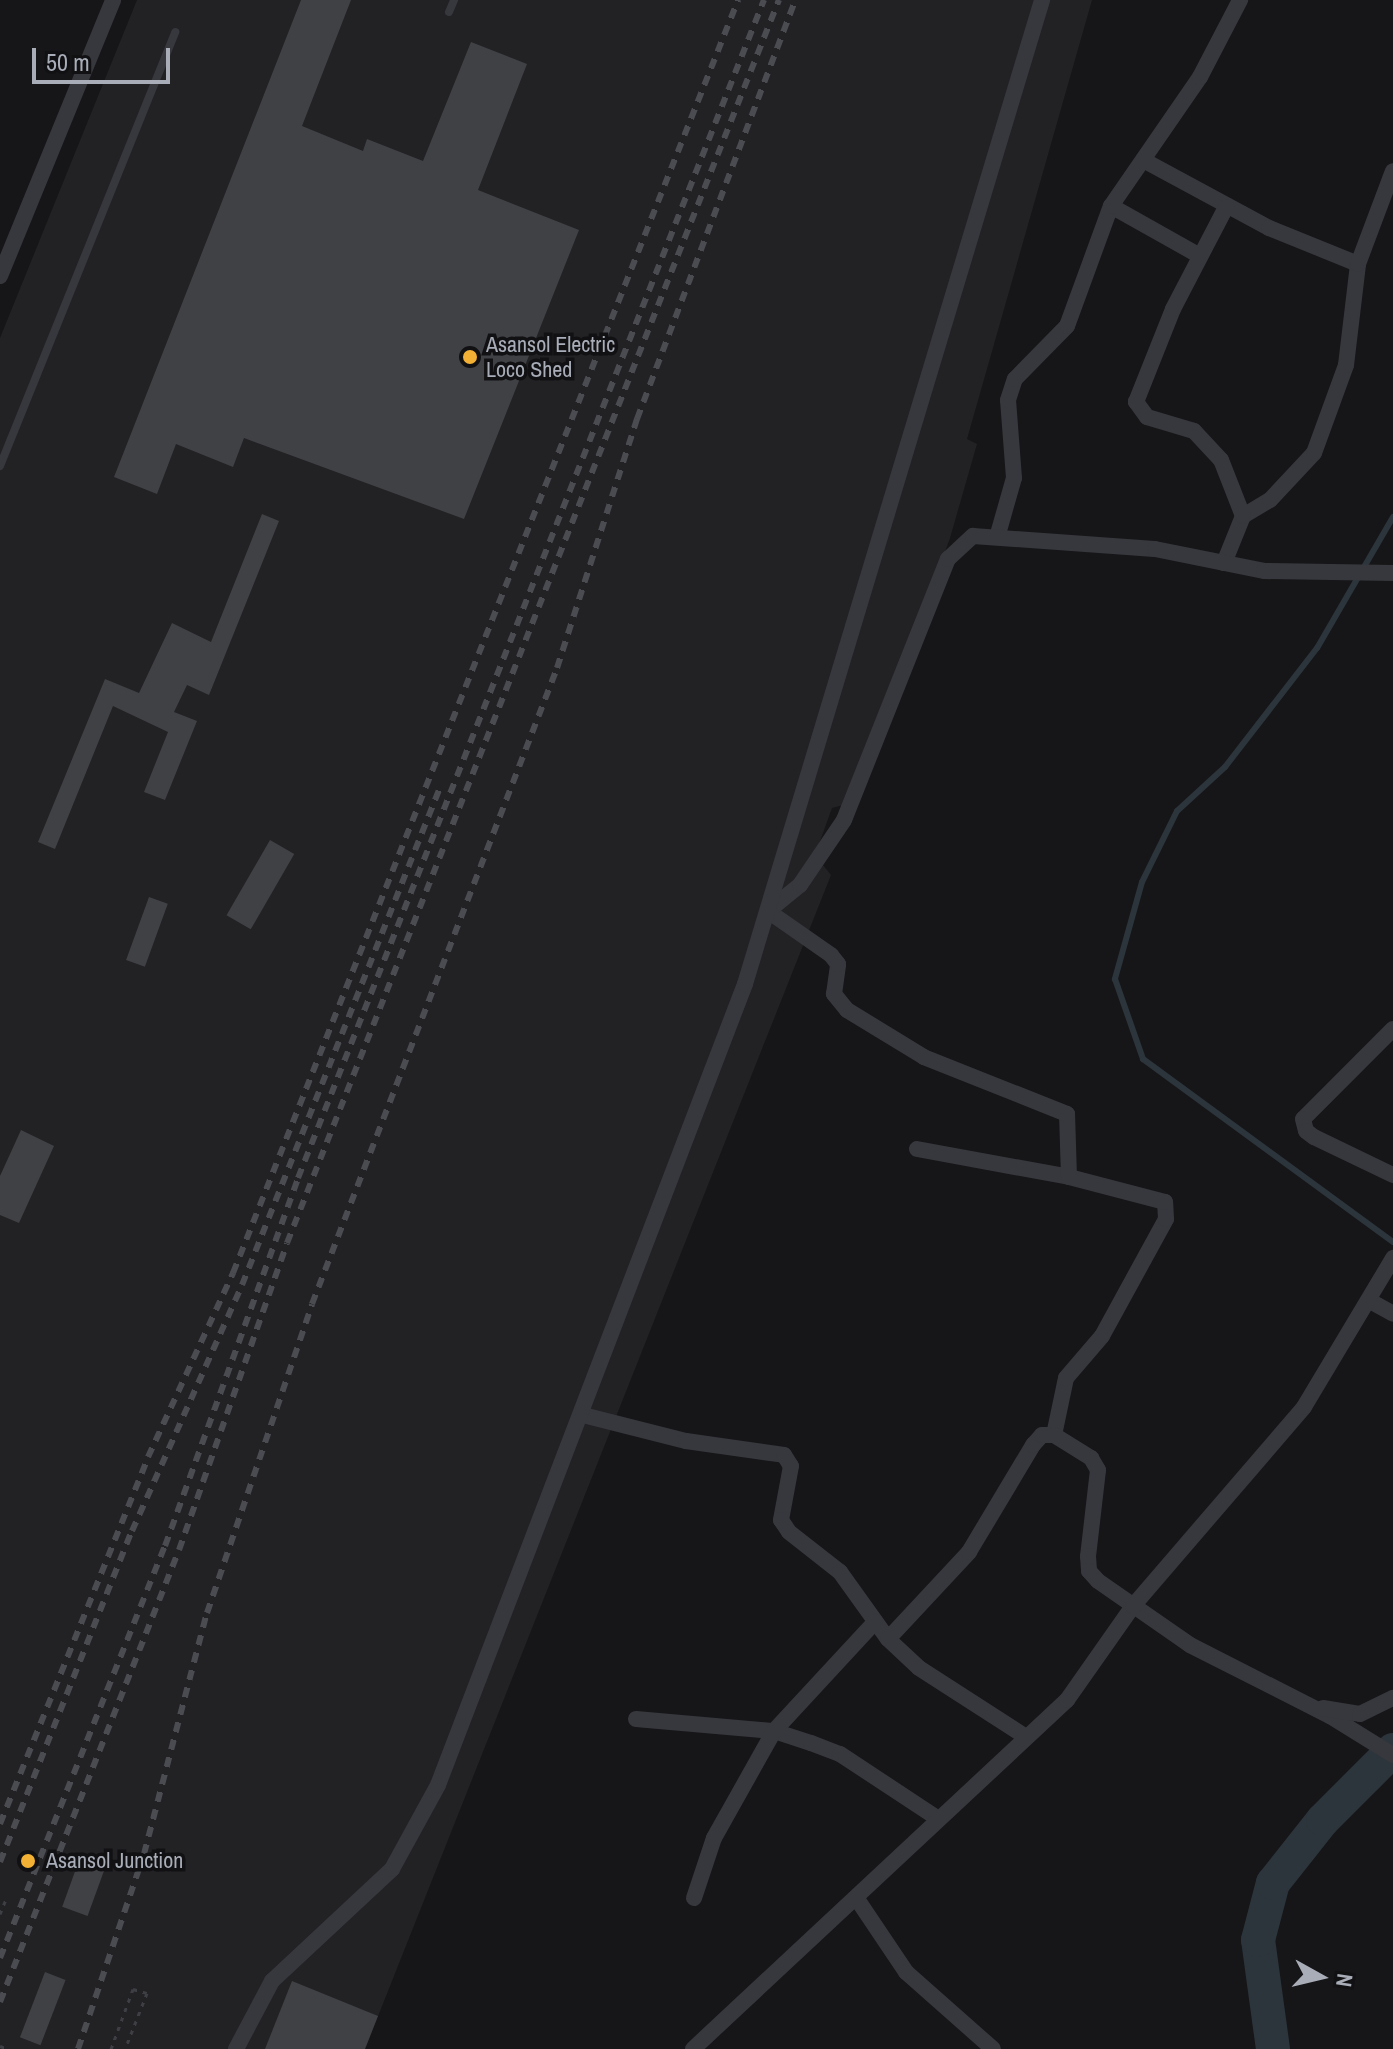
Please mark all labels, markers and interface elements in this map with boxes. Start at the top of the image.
scale bar [36,32,174,82]
text: 50 m [46,46,90,78]
place label: Asansol Electric Loco Shed [486,331,615,382]
marker: Asansol Electric Loco Shed [461,348,479,366]
place label: Asansol Junction [46,1848,183,1874]
marker: Asansol Junction [17,1850,39,1872]
north arrow [1281,1937,1361,2017]
text: N [1329,1972,1361,1989]

